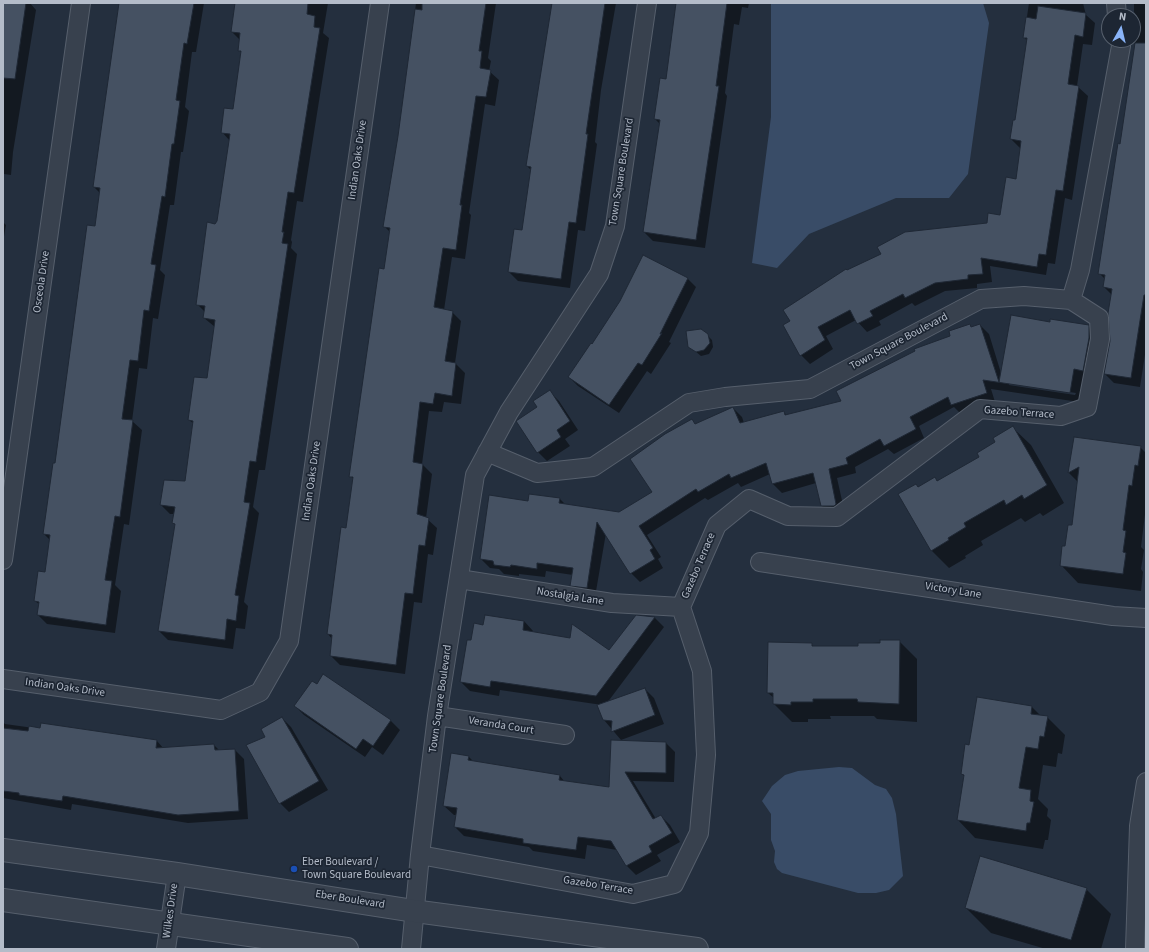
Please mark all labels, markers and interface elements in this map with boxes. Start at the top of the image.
north arrow [1101,8,1141,48]
text: N [1118,9,1127,25]
street label: Town Square Boulevard [607,117,637,227]
street label: Indian Oaks Drive [346,119,370,201]
street label: Osceola Drive [31,250,53,314]
street label: Town Square Boulevard [848,311,950,373]
street label: Gazebo Terrace [983,404,1055,422]
street label: Indian Oaks Drive [300,440,324,522]
street label: Gazebo Terrace [679,531,719,601]
street label: Victory Lane [924,580,982,602]
street label: Nostalgia Lane [536,585,604,609]
street label: Town Square Boulevard [427,644,455,754]
street label: Indian Oaks Drive [24,676,106,700]
street label: Veranda Court [468,714,534,738]
place label: Eber Boulevard / Town Square Boulevard [302,856,411,882]
marker: Eber Boulevard / Town Square Boulevard [289,864,299,874]
street label: Gazebo Terrace [562,874,634,898]
street label: Wilkes Drive [161,883,181,939]
street label: Eber Boulevard [314,888,386,912]

